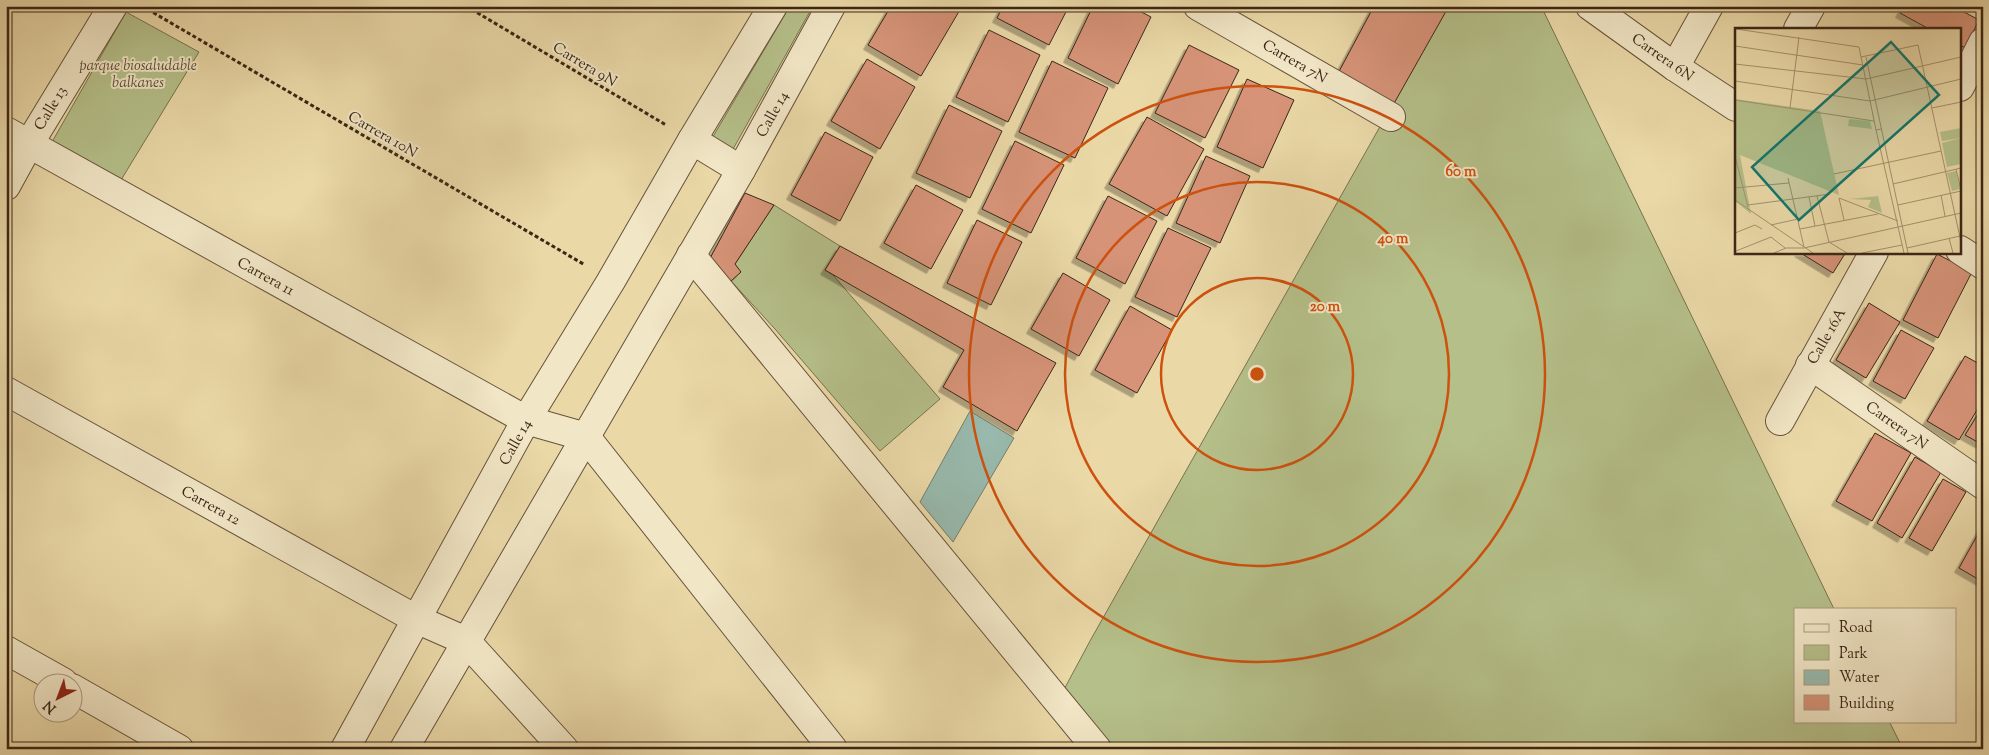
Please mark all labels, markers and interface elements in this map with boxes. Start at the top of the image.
inset map [1735,28,1962,254]
street label: Carrera 6N [1627,29,1698,87]
street label: Carrera 7N [1258,35,1331,89]
street label: Carrera 9N [548,38,620,93]
park label: parque biosaludable balkanes [79,56,197,94]
street label: Calle 13 [30,83,73,135]
street label: Calle 14 [752,87,795,142]
street label: Carrera 10N [344,107,421,164]
text: 60 m [1446,162,1477,183]
text: 40 m [1377,229,1409,250]
street label: Carrera 11 [233,253,298,302]
text: 20 m [1310,297,1341,318]
street label: Calle 16A [1803,305,1852,369]
centre of rings [1248,365,1266,383]
street label: Carrera 7N [1861,397,1932,455]
street label: Calle 14 [495,415,538,470]
street label: Carrera 12 [177,481,244,531]
legend [1794,608,1956,722]
text: Road [1839,618,1873,639]
text: Park [1839,644,1868,665]
text: Water [1839,668,1880,689]
north arrow [32,672,82,722]
text: Building [1839,694,1894,715]
text: N [40,695,61,717]

